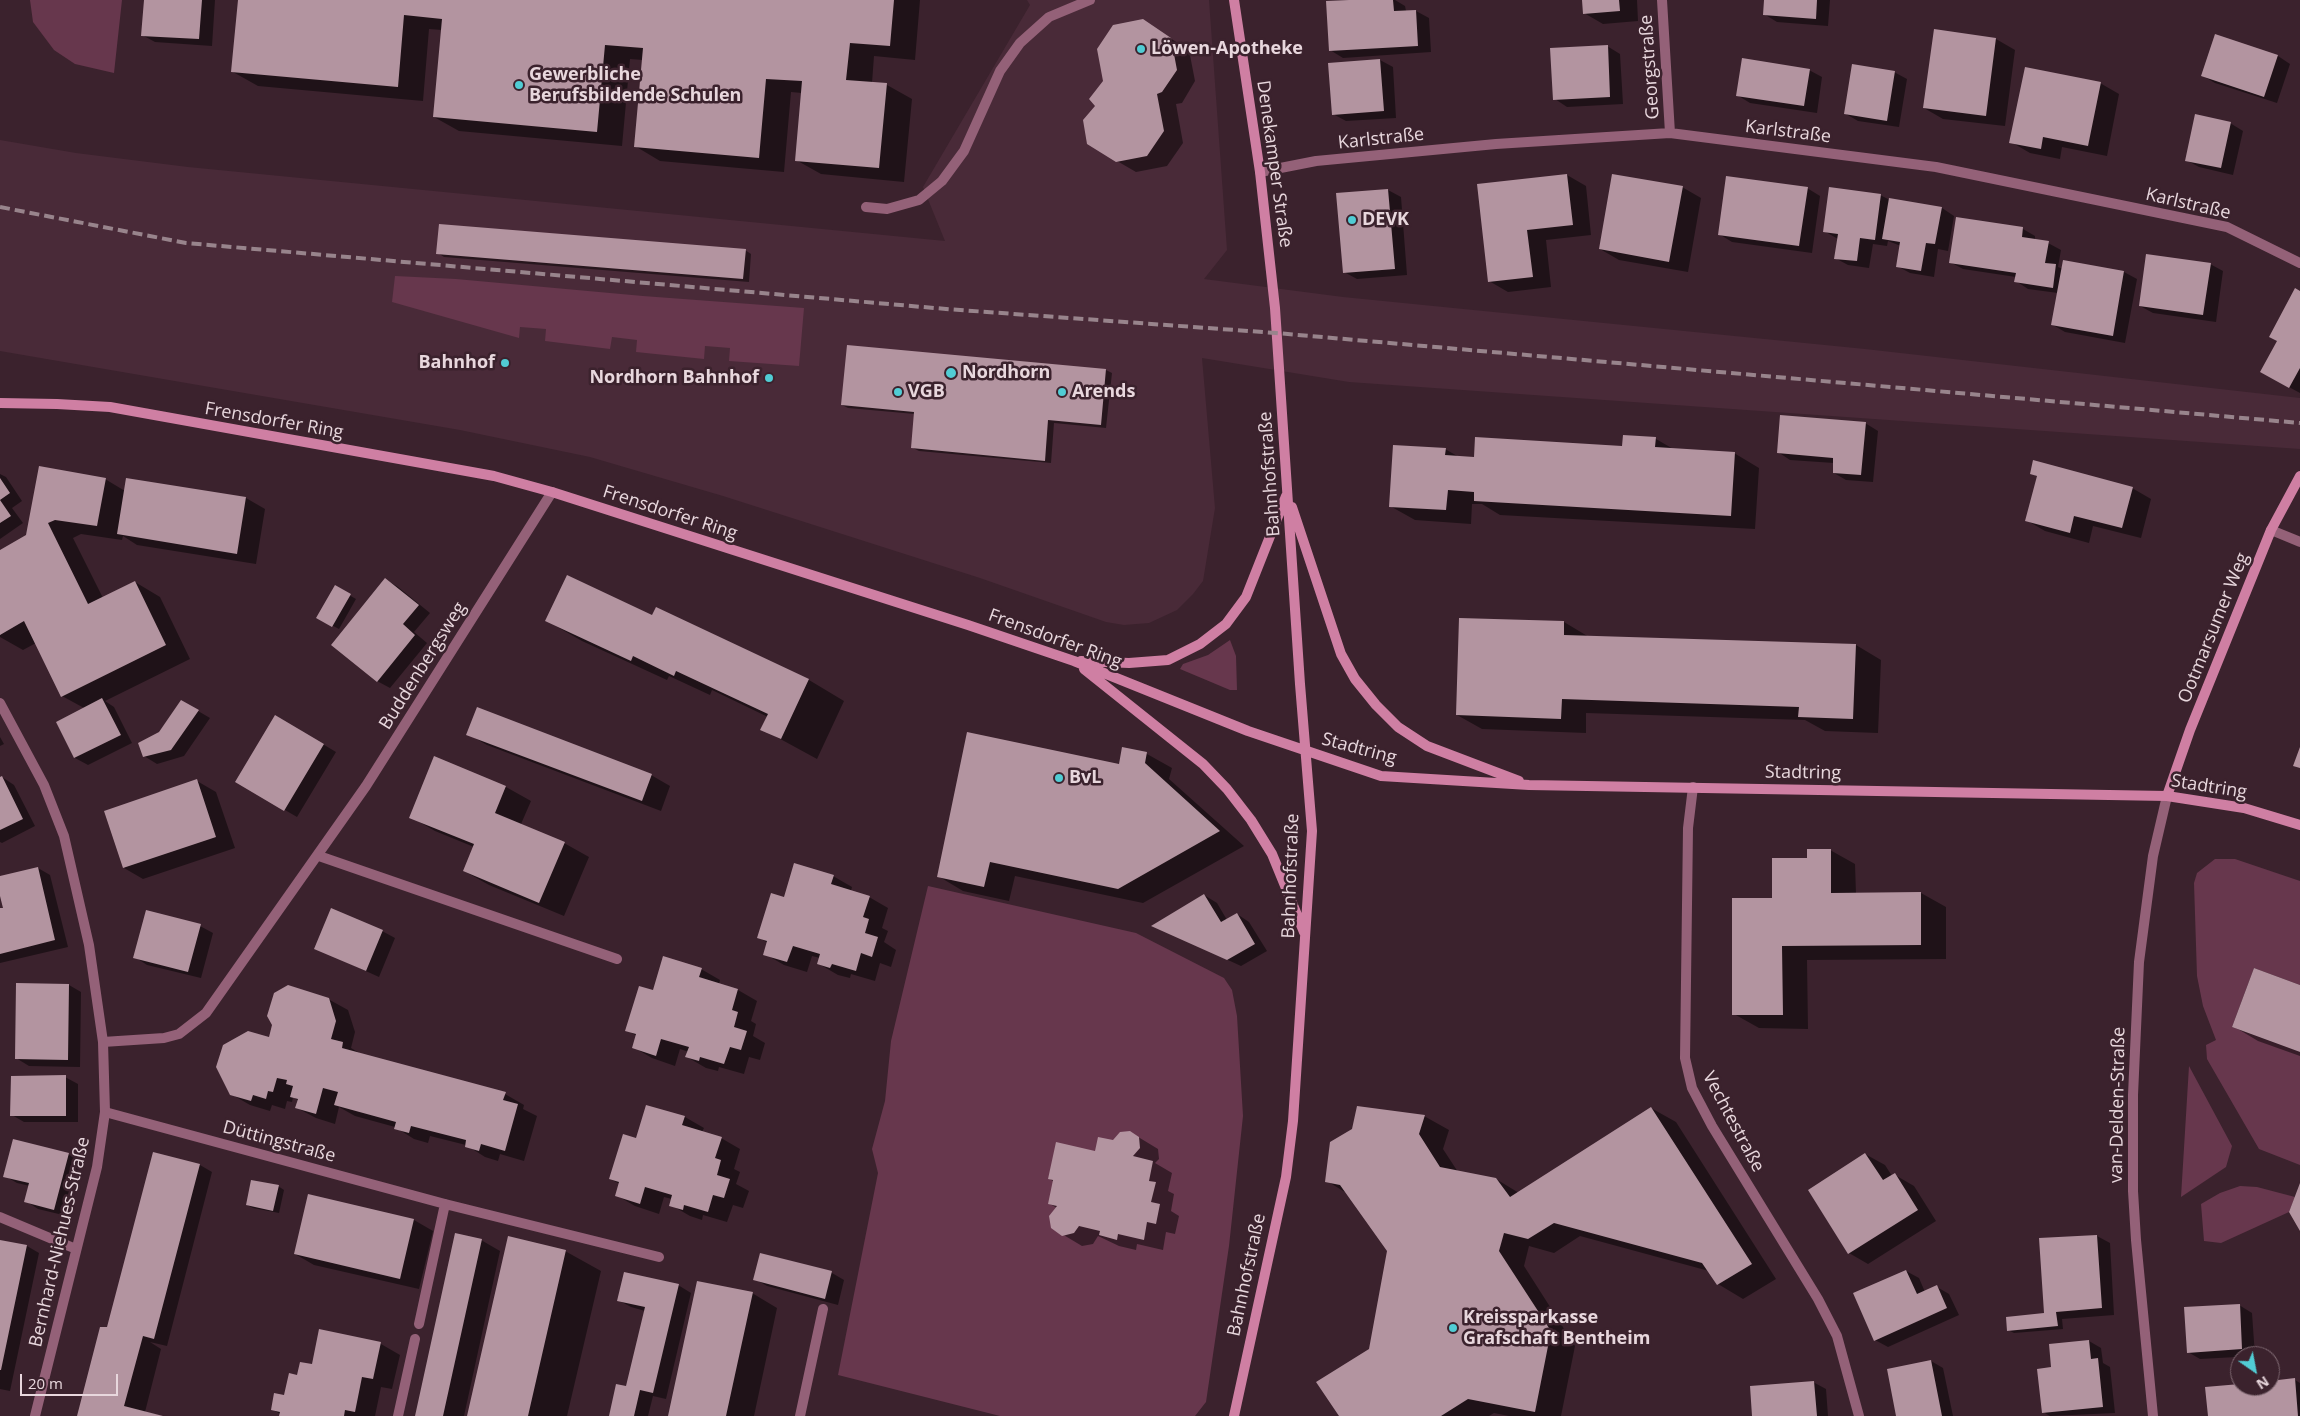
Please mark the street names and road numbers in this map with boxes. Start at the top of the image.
street label: Georgstraße [1636,14,1664,120]
street label: Denekamper Straße [1252,79,1296,249]
street label: Karlstraße [1744,116,1832,148]
street label: Karlstraße [1337,124,1425,154]
street label: Karlstraße [2143,184,2233,224]
street label: Frensdorfer Ring [203,398,345,444]
street label: Bahnhofstraße [1255,411,1285,537]
street label: Frensdorfer Ring [600,481,740,545]
street label: Ootmarsumer Weg [2174,550,2254,706]
street label: Buddenbergsweg [375,598,471,734]
street label: Frensdorfer Ring [985,605,1125,673]
street label: Stadtring [1319,729,1399,769]
street label: Stadtring [1765,762,1841,784]
street label: Stadtring [2170,770,2248,804]
street label: Bahnhofstraße [1278,813,1304,939]
street label: van-Delden-Straße [2106,1027,2130,1183]
street label: Vechtestraße [1697,1068,1769,1176]
street label: Düttingstraße [220,1117,338,1167]
street label: Bernhard-Niehues-Straße [25,1135,95,1349]
street label: Bahnhofstraße [1223,1211,1271,1339]

